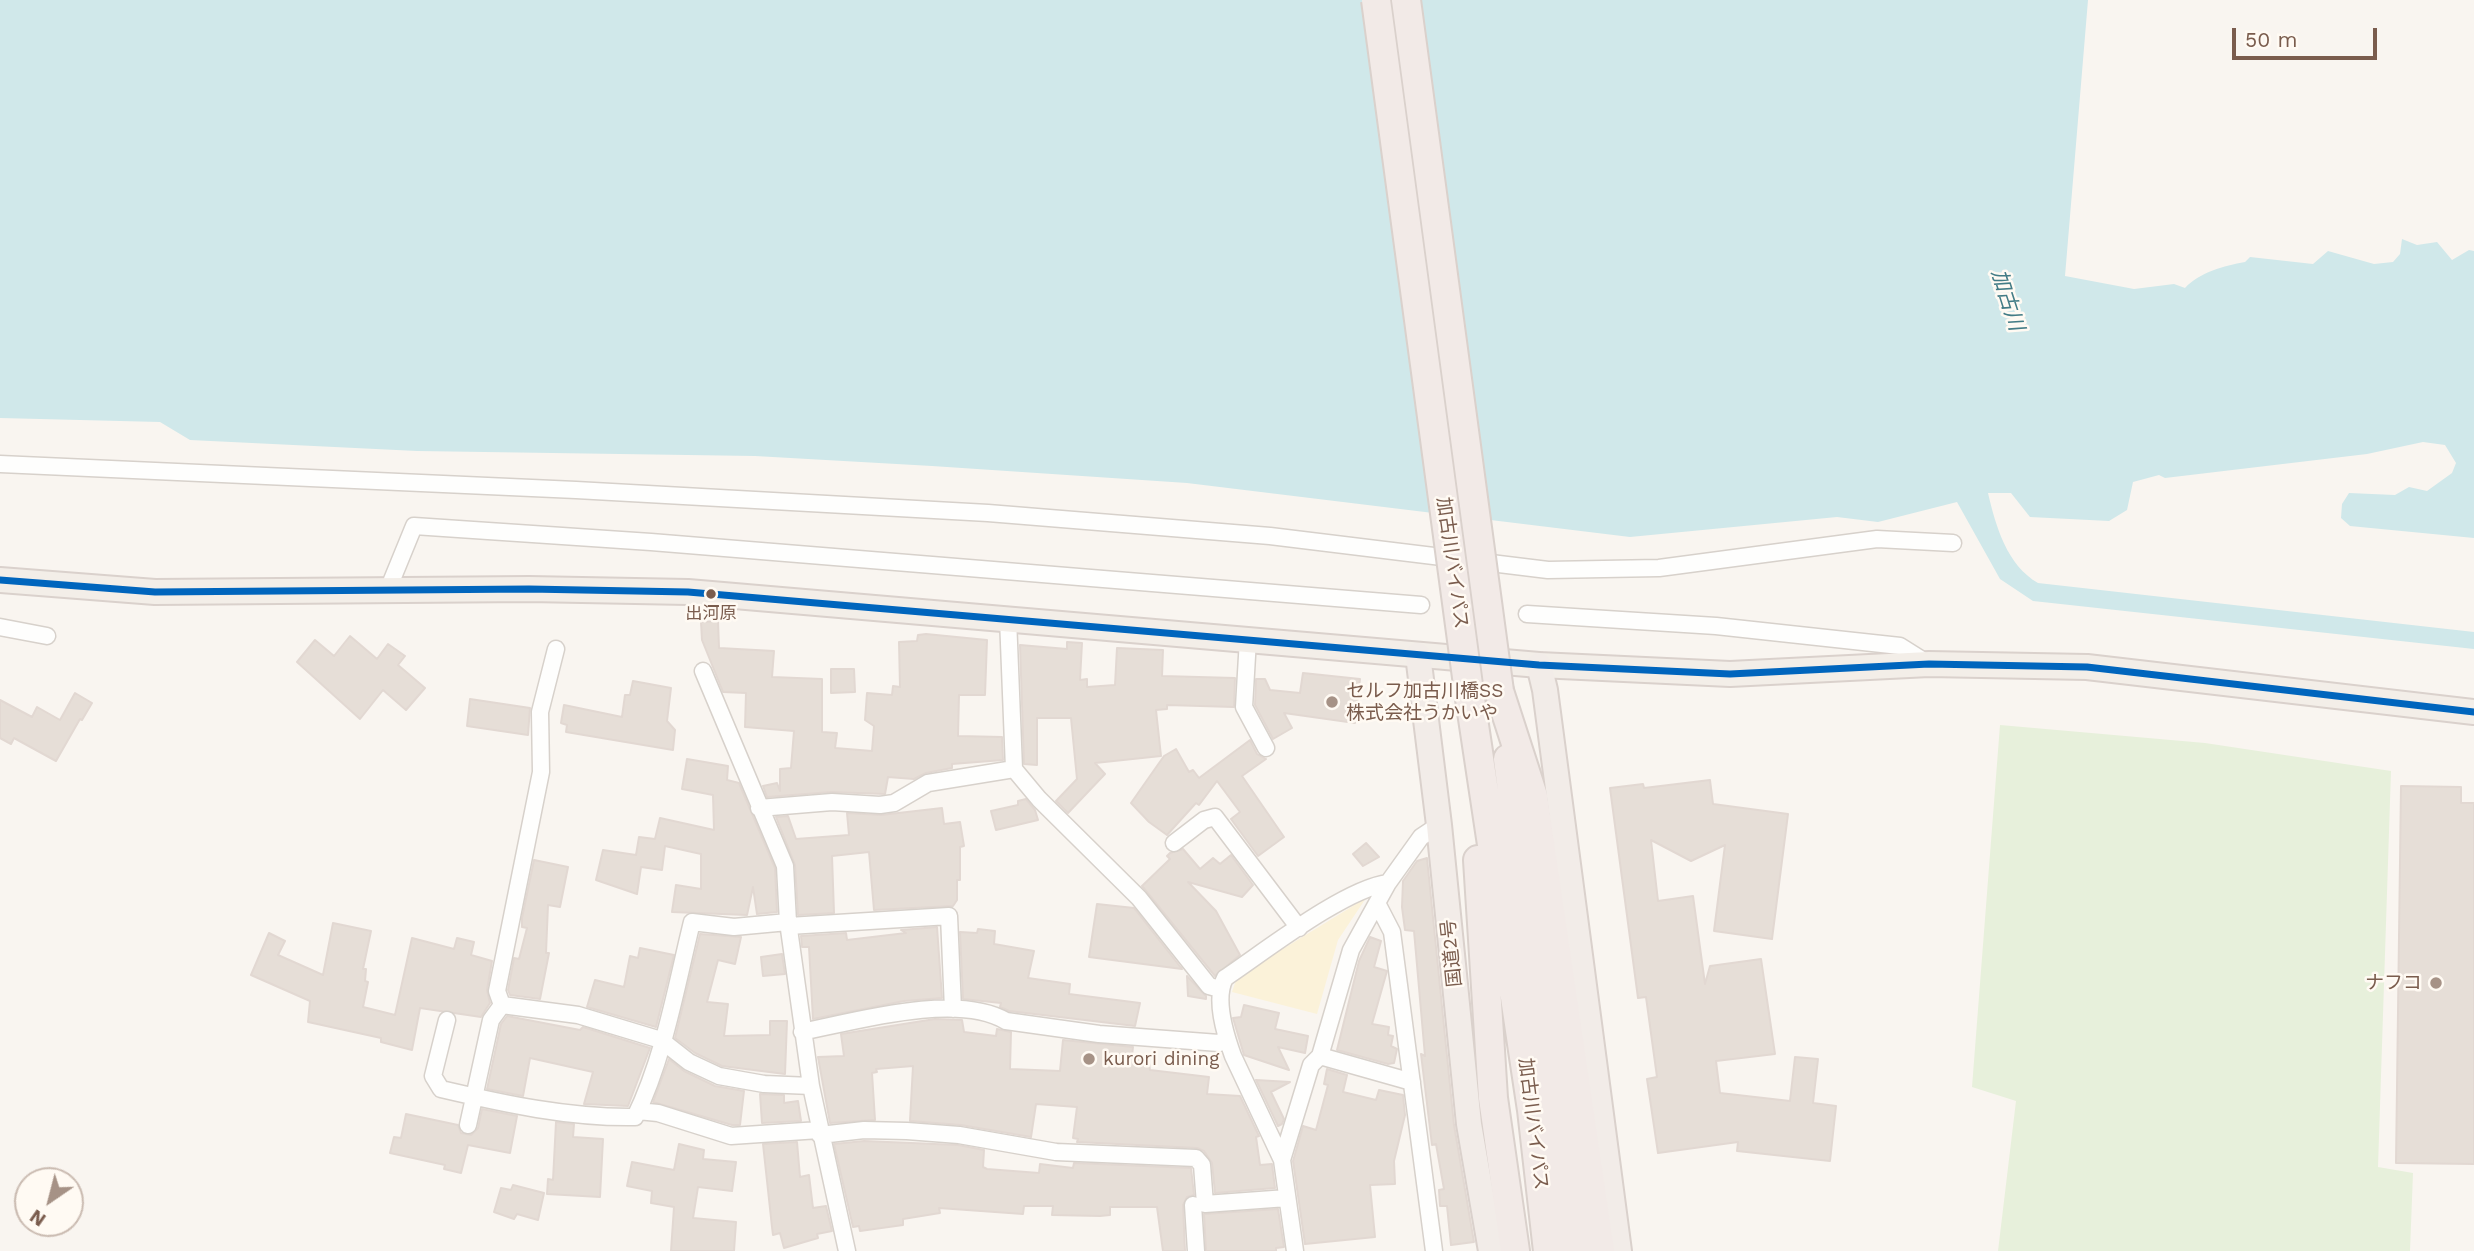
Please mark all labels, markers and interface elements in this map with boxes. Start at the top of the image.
scale bar [2236,14,2381,58]
text: 50 m [2245,27,2297,52]
water label: 加古川 [1985,266,2029,334]
street label: 加古川バイパス [1431,496,1473,630]
marker: 出河原 [704,587,718,601]
place label: 出河原 [686,604,736,624]
place label: セルフ加古川橋SS 株式会社うかいや [1346,680,1503,724]
marker: セルフ加古川橋SS 株式会社うかいや [1324,694,1340,710]
street label: 国道2号 [1437,918,1467,988]
place label: ナフコ [2365,972,2422,994]
marker: ナフコ [2428,975,2444,991]
place label: kurori dining [1103,1048,1219,1070]
marker: kurori dining [1081,1051,1097,1067]
street label: 加古川バイパス [1514,1057,1552,1191]
north arrow [14,1167,84,1237]
text: N [25,1205,50,1231]

